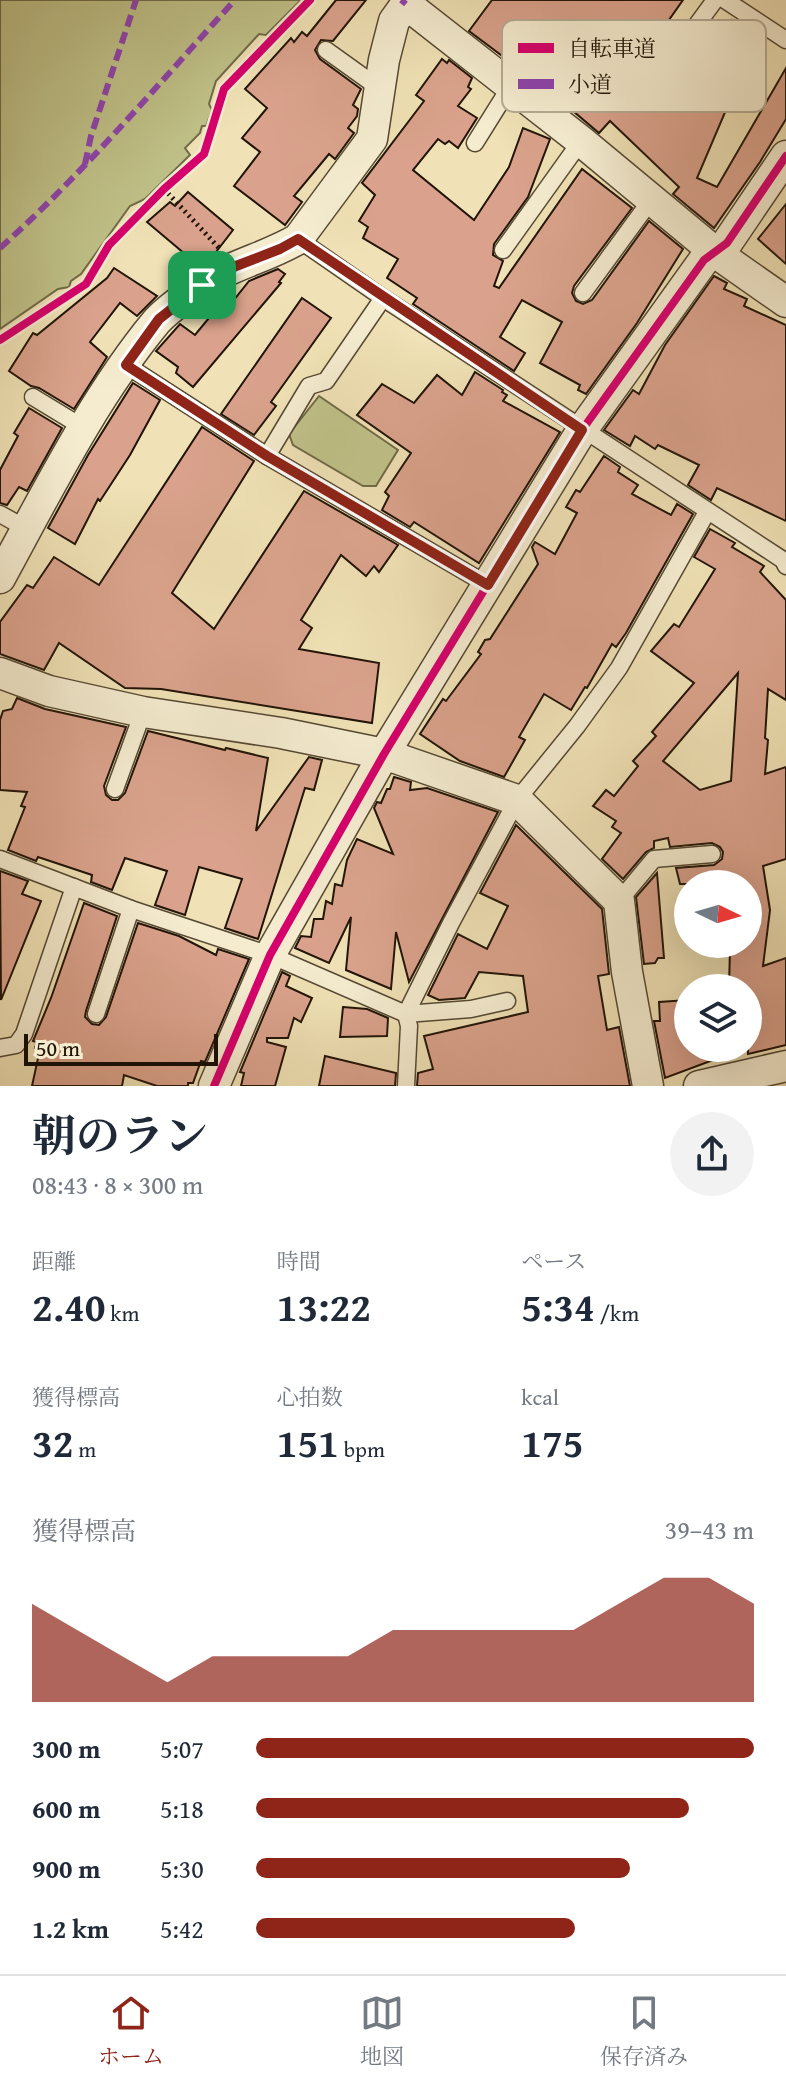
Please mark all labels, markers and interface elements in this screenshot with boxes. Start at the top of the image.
legend [502,20,766,112]
text: 自転車道 [568,32,656,64]
text: 小道 [568,68,612,100]
pin [168,251,236,319]
icon: arrive [180,263,224,307]
north arrow [674,870,762,958]
map controls [674,870,762,1062]
button: layers [674,974,762,1062]
scale bar [24,1030,218,1066]
text: 50 m [36,1032,80,1064]
text: 朝のラン [32,1103,208,1167]
button: share [670,1112,754,1196]
text: 08:43 · 8 × 300 m [32,1165,203,1204]
text: 距離 [32,1245,76,1277]
text: 時間 [277,1245,321,1277]
text: ペース [521,1245,586,1277]
text: 2.40 [32,1277,105,1336]
text: 13:22 [277,1277,371,1336]
text: 5:34 [521,1277,595,1336]
text: km [105,1297,139,1329]
text: /km [595,1297,639,1329]
text: 獲得標高 [32,1381,120,1413]
text: 心拍数 [277,1381,343,1413]
text: kcal [521,1381,559,1413]
text: 32 [32,1413,73,1472]
text: 151 [277,1413,339,1472]
text: 175 [521,1413,584,1472]
text: m [73,1433,96,1465]
text: bpm [339,1433,385,1465]
text: 39–43 m [665,1510,754,1549]
text: 獲得標高 [32,1511,136,1550]
text: 300 m [32,1729,100,1768]
text: 5:07 [160,1729,204,1768]
text: 600 m [32,1789,100,1828]
text: 5:18 [160,1789,204,1828]
text: 900 m [32,1849,100,1888]
text: 5:30 [160,1849,204,1888]
text: 1.2 km [32,1909,109,1948]
text: 5:42 [160,1909,204,1948]
tab: ホーム [98,1991,164,2072]
tab: 地図 [360,1991,404,2072]
tab: 保存済み [600,1991,688,2072]

